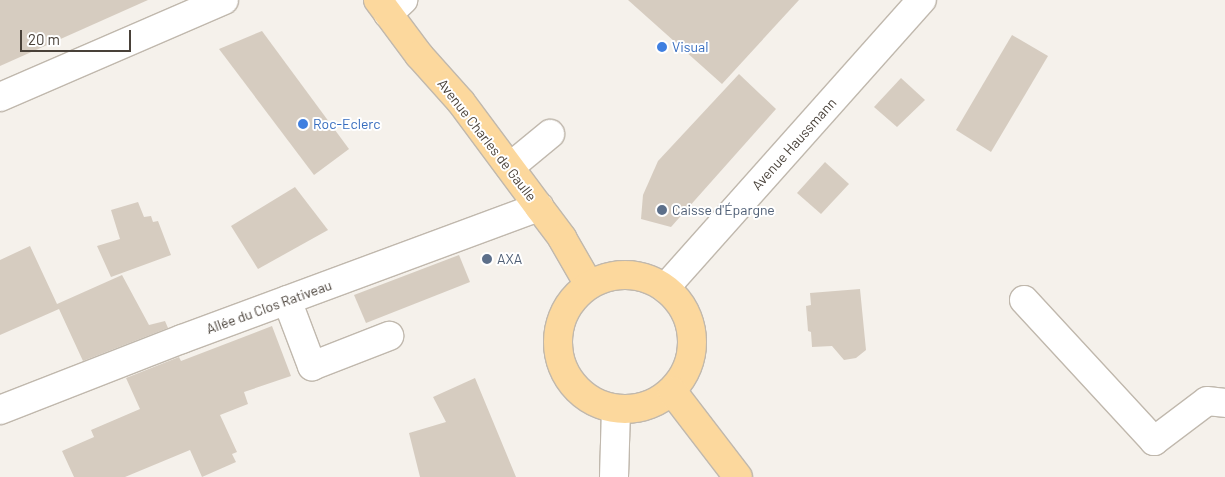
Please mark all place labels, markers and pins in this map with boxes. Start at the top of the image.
place label: Visual [672,39,708,55]
marker: Visual [656,41,668,53]
place label: Roc-Eclerc [313,116,381,132]
marker: Roc-Eclerc [297,118,309,130]
place label: Caisse d'Épargne [672,202,775,218]
marker: Caisse d'Épargne [656,204,668,216]
place label: AXA [497,251,522,267]
marker: AXA [481,253,493,265]

